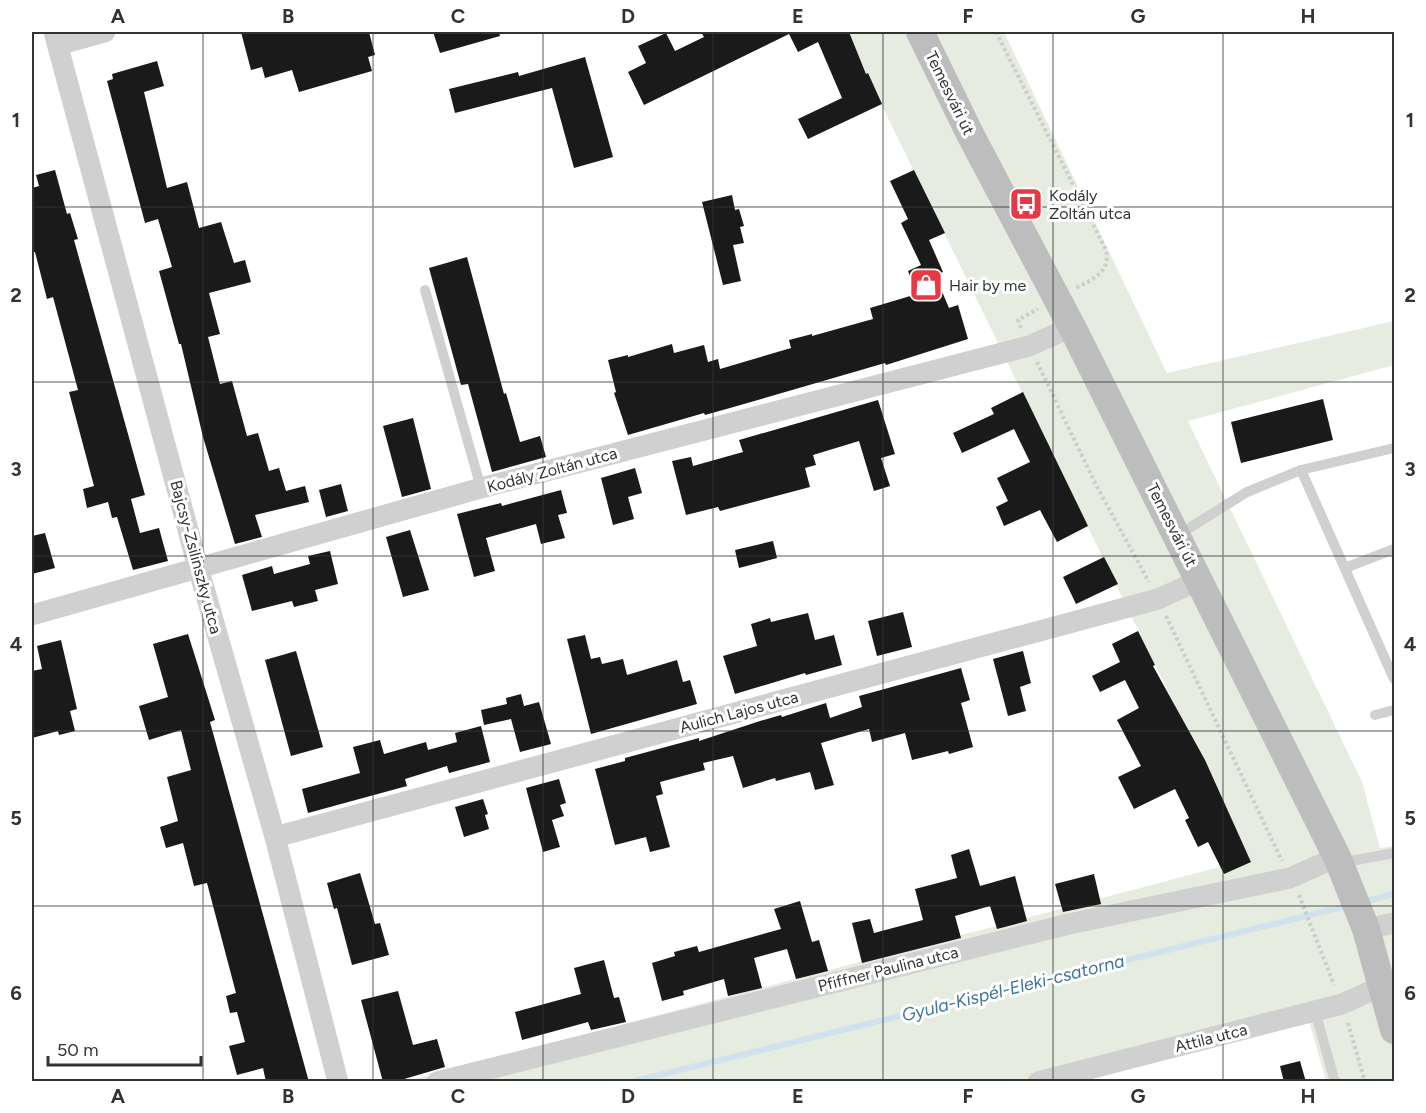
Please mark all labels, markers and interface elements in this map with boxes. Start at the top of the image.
text: A [111,4,126,28]
text: B [282,4,294,28]
text: C [451,4,465,28]
text: D [621,4,635,28]
text: E [792,4,804,28]
text: F [962,4,974,28]
text: G [1131,4,1146,28]
text: H [1301,4,1316,28]
street label: Temesvári út [922,48,978,138]
text: 1 [12,108,20,132]
text: 1 [1406,108,1414,132]
bus stop icon: Kodály Zoltán utca [1008,186,1044,222]
place label: Kodály Zoltán utca [1049,186,1131,223]
shop icon: Hair by me [908,267,944,303]
place label: Hair by me [949,276,1026,295]
text: 2 [10,283,22,307]
text: 2 [1404,283,1416,307]
street label: Kodály Zoltán utca [485,443,619,497]
text: 3 [10,457,22,481]
text: 3 [1404,457,1416,481]
street label: Bajcsy-Zsilinszky utca [166,478,226,636]
street label: Temesvári út [1143,480,1201,570]
text: 4 [10,632,23,656]
text: 4 [1404,632,1417,656]
street label: Aulich Lajos utca [678,687,800,737]
text: 5 [10,806,22,830]
text: 5 [1404,806,1416,830]
street label: Pfiffner Paulina utca [816,942,960,996]
water label: Gyula-Kispél-Eleki-csatorna [899,950,1127,1026]
text: 6 [10,981,22,1005]
text: 6 [1404,981,1416,1005]
street label: Attila utca [1173,1020,1249,1056]
scale bar [48,1029,201,1067]
text: 50 m [57,1039,99,1061]
text: A [111,1084,126,1108]
text: B [282,1084,294,1108]
text: C [451,1084,465,1108]
text: D [621,1084,635,1108]
text: E [792,1084,804,1108]
text: F [962,1084,974,1108]
text: G [1131,1084,1146,1108]
text: H [1301,1084,1316,1108]

